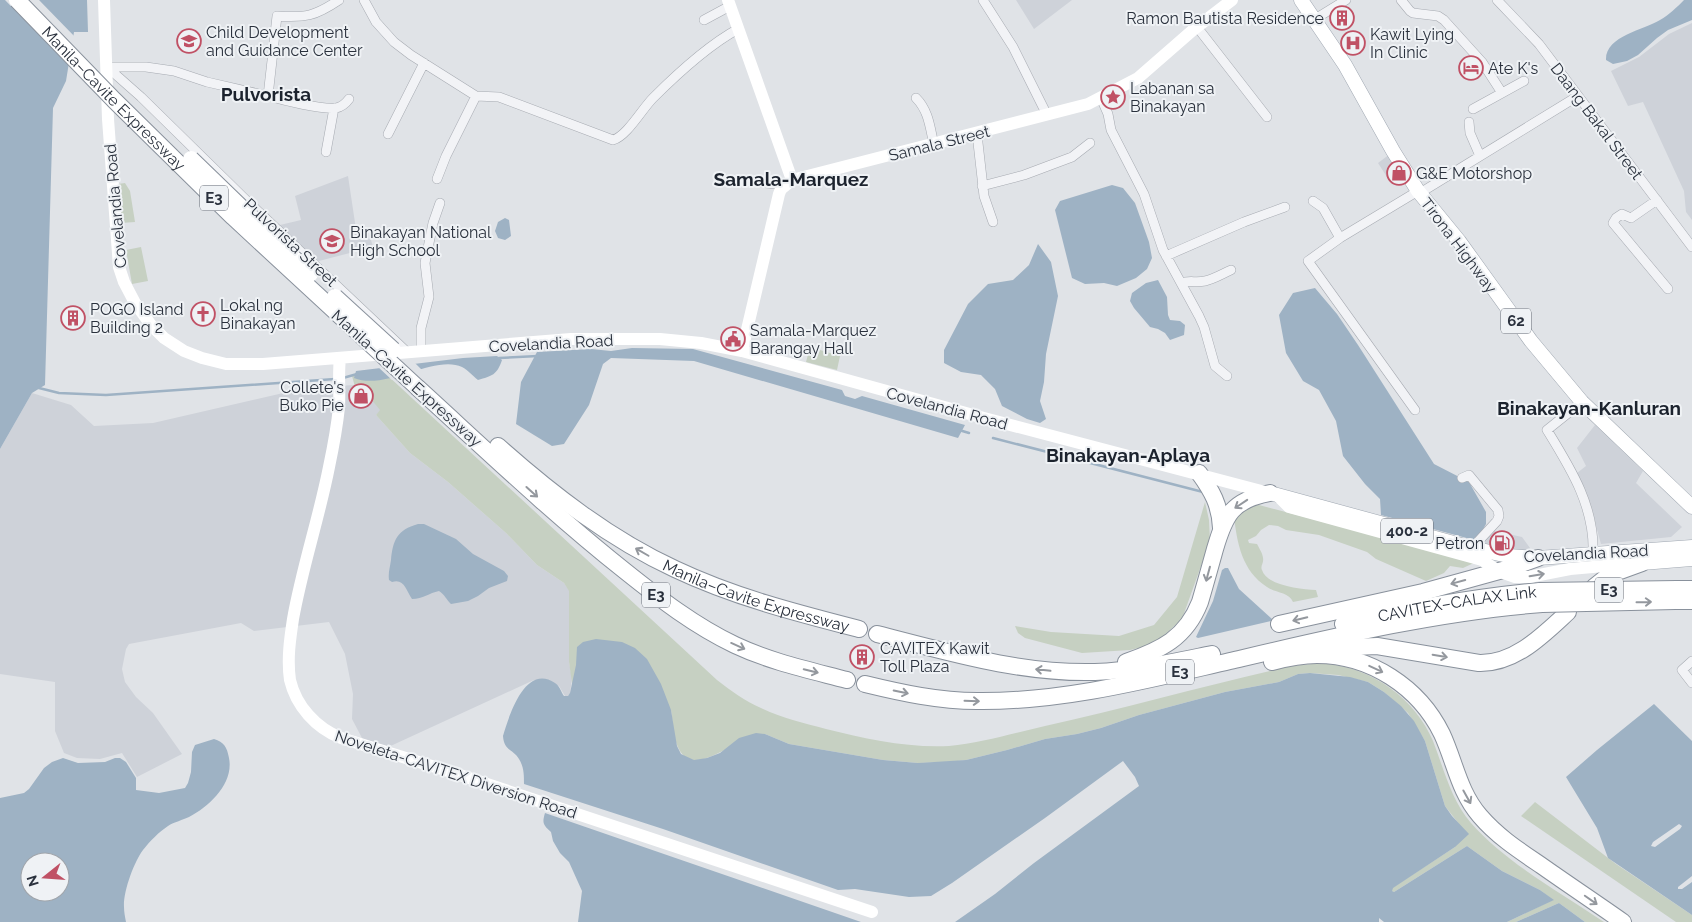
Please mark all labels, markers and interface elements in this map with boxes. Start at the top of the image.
building icon: Ramon Bautista Residence [1329,5,1355,31]
place label: Ramon Bautista Residence [1126,9,1324,28]
street label: Manila–Cavite Expressway [38,23,189,175]
place label: Child Development and Guidance Center [206,23,363,60]
place label: Kawit Lying In Clinic [1370,25,1454,62]
school or university icon: Child Development and Guidance Center [176,28,202,54]
hospital icon: Kawit Lying In Clinic [1340,30,1366,56]
hotel icon: Ate K's [1458,55,1484,81]
place label: Ate K's [1488,59,1538,78]
street label: Daang Bakal Street [1547,59,1647,184]
place label: Labanan sa Binakayan [1130,79,1215,116]
district label: Pulvorista [221,83,311,105]
place icon: Labanan sa Binakayan [1100,84,1126,110]
street label: Samala Street [887,122,992,165]
street label: Covelandia Road [101,143,130,269]
shop icon: G&E Motorshop [1386,160,1412,186]
place label: G&E Motorshop [1416,164,1532,183]
district label: Samala-Marquez [714,168,868,190]
road number: E3 [200,186,228,210]
street label: Pulvorista Street [240,194,342,291]
street label: Tirona Highway [1417,194,1501,297]
place label: Binakayan National High School [350,223,492,260]
school or university icon: Binakayan National High School [319,228,345,254]
place label: Lokal ng Binakayan [220,296,296,333]
place label: POGO Island Building 2 [90,300,184,337]
church icon: Lokal ng Binakayan [190,301,216,327]
building icon: POGO Island Building 2 [60,305,86,331]
street label: Manila–Cavite Expressway [328,306,486,451]
road number: 62 [1501,308,1531,334]
place label: Samala-Marquez Barangay Hall [750,321,876,358]
public building icon: Samala-Marquez Barangay Hall [720,326,746,352]
street label: Covelandia Road [488,331,614,356]
place label: Collete's Buko Pie [279,378,344,415]
shop icon: Collete's Buko Pie [348,383,374,409]
street label: Covelandia Road [884,383,1010,434]
district label: Binakayan-Kanluran [1497,397,1681,419]
district label: Binakayan-Aplaya [1046,444,1210,466]
one-way arrow [525,486,538,498]
one-way arrow [1234,499,1248,509]
road number: 400-2 [1381,518,1433,544]
fuel station icon: Petron [1489,530,1515,556]
place label: Petron [1435,534,1484,553]
street label: Covelandia Road [1523,541,1649,566]
one-way arrow [634,547,649,557]
street label: Manila–Cavite Expressway [660,556,852,636]
one-way arrow [1203,566,1212,582]
one-way arrow [1528,570,1544,580]
one-way arrow [1450,578,1466,587]
road number: E3 [1595,578,1623,602]
road number: E3 [642,582,670,608]
street label: CAVITEX–CALAX Link [1376,582,1538,626]
one-way arrow [1635,597,1651,607]
one-way arrow [1292,615,1308,624]
place label: CAVITEX Kawit Toll Plaza [880,639,990,676]
one-way arrow [730,641,745,651]
building icon: CAVITEX Kawit Toll Plaza [849,644,875,670]
one-way arrow [1432,651,1448,661]
road number: E3 [1166,660,1194,684]
one-way arrow [1036,665,1052,674]
one-way arrow [1368,665,1383,674]
one-way arrow [802,667,818,676]
one-way arrow [892,688,908,697]
one-way arrow [964,696,980,706]
street label: Noveleta-CAVITEX Diversion Road [332,726,579,823]
one-way arrow [1463,789,1472,804]
north arrow [20,852,70,902]
text: N [23,873,42,888]
one-way arrow [1584,895,1598,905]

